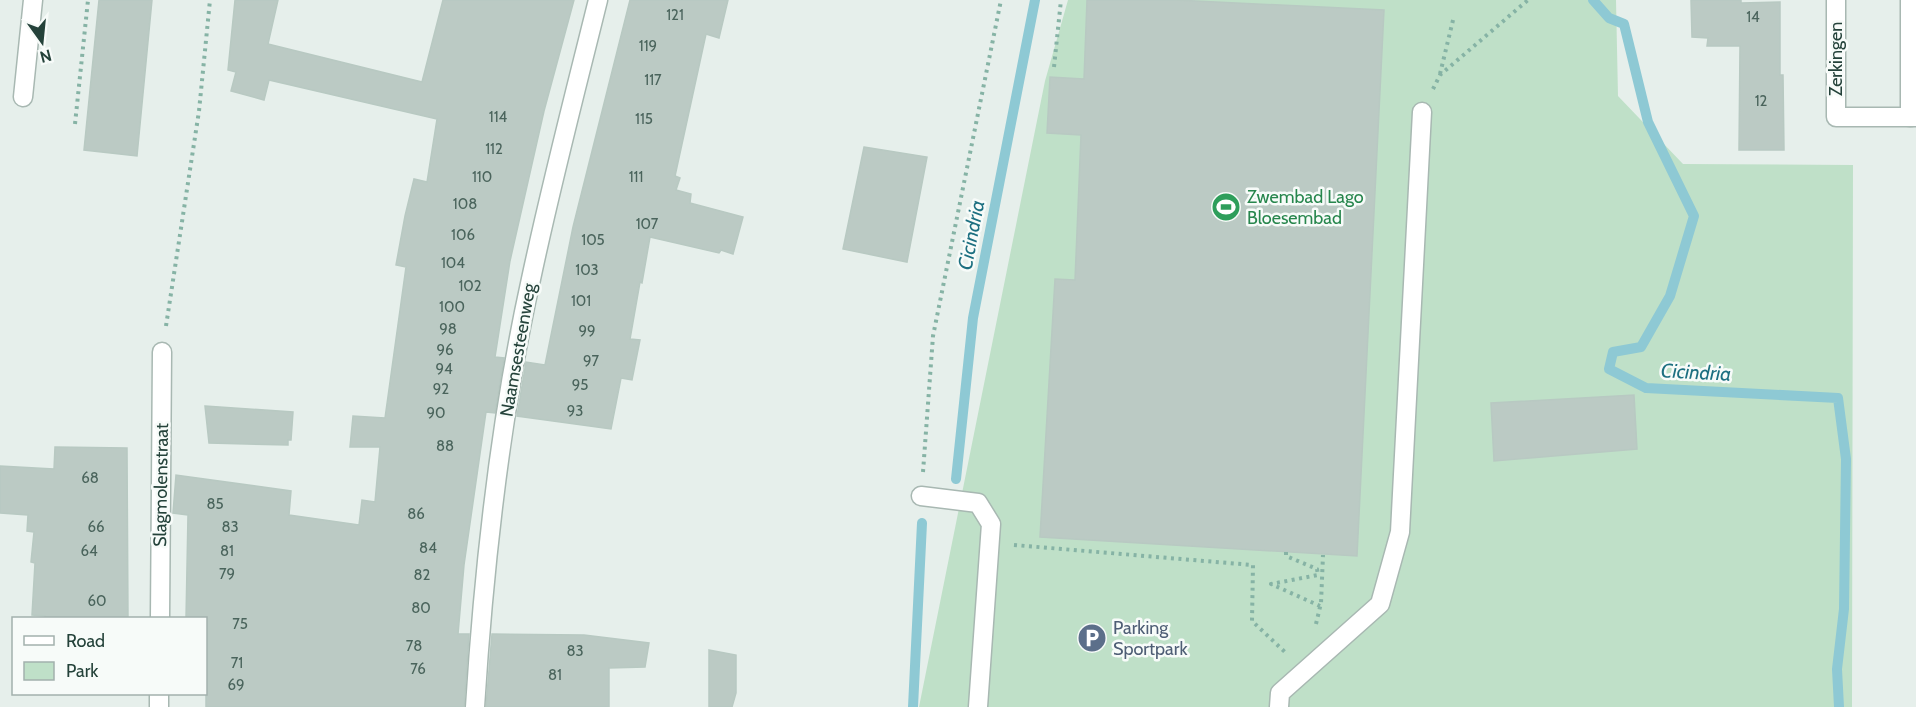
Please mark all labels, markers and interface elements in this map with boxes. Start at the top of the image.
house number: 121 [666,6,684,24]
house number: 14 [1746,8,1760,26]
north arrow [12,12,72,72]
street label: Zerkingen [1825,22,1847,96]
house number: 119 [639,37,657,55]
text: N [38,45,54,67]
house number: 117 [644,71,662,89]
house number: 12 [1755,92,1768,110]
house number: 114 [489,108,508,126]
house number: 115 [635,110,653,128]
house number: 112 [485,140,503,158]
house number: 110 [472,168,492,186]
house number: 111 [629,168,643,186]
place label: Zwembad Lago Bloesembad [1247,186,1364,229]
sports icon: Zwembad Lago Bloesembad [1210,191,1242,223]
house number: 108 [453,195,477,213]
water label: Cicindria [952,198,990,272]
house number: 107 [636,215,659,233]
house number: 106 [451,226,475,244]
house number: 105 [581,231,605,249]
house number: 104 [441,254,465,272]
house number: 103 [575,261,599,279]
house number: 102 [458,277,482,295]
street label: Naamsesteenweg [495,281,541,418]
house number: 101 [571,292,591,310]
house number: 100 [439,298,465,316]
house number: 98 [439,320,457,338]
house number: 99 [578,322,596,340]
house number: 96 [436,341,454,359]
house number: 97 [583,352,599,370]
water label: Cicindria [1660,358,1732,386]
house number: 94 [435,360,453,378]
house number: 95 [572,376,588,394]
house number: 92 [433,380,449,398]
house number: 93 [567,402,583,420]
house number: 90 [427,404,446,422]
street label: Slagmolenstraat [149,423,173,547]
house number: 88 [436,437,454,455]
house number: 68 [81,469,99,487]
house number: 85 [206,495,224,513]
house number: 86 [407,505,425,523]
house number: 66 [87,518,105,536]
house number: 83 [221,518,239,536]
house number: 84 [419,539,437,557]
house number: 64 [80,542,98,560]
house number: 81 [220,542,234,560]
house number: 79 [219,565,235,583]
house number: 82 [414,566,431,584]
house number: 60 [88,592,107,610]
house number: 80 [411,599,431,617]
house number: 75 [232,615,248,633]
legend [12,617,207,695]
place label: Parking Sportpark [1113,617,1188,660]
parking icon: Parking Sportpark [1076,622,1108,654]
text: Road [66,630,105,652]
house number: 78 [406,637,422,655]
house number: 83 [566,642,584,660]
house number: 71 [231,654,243,672]
text: Park [66,660,99,682]
house number: 76 [410,660,426,678]
house number: 81 [548,666,562,684]
house number: 69 [227,676,245,694]

